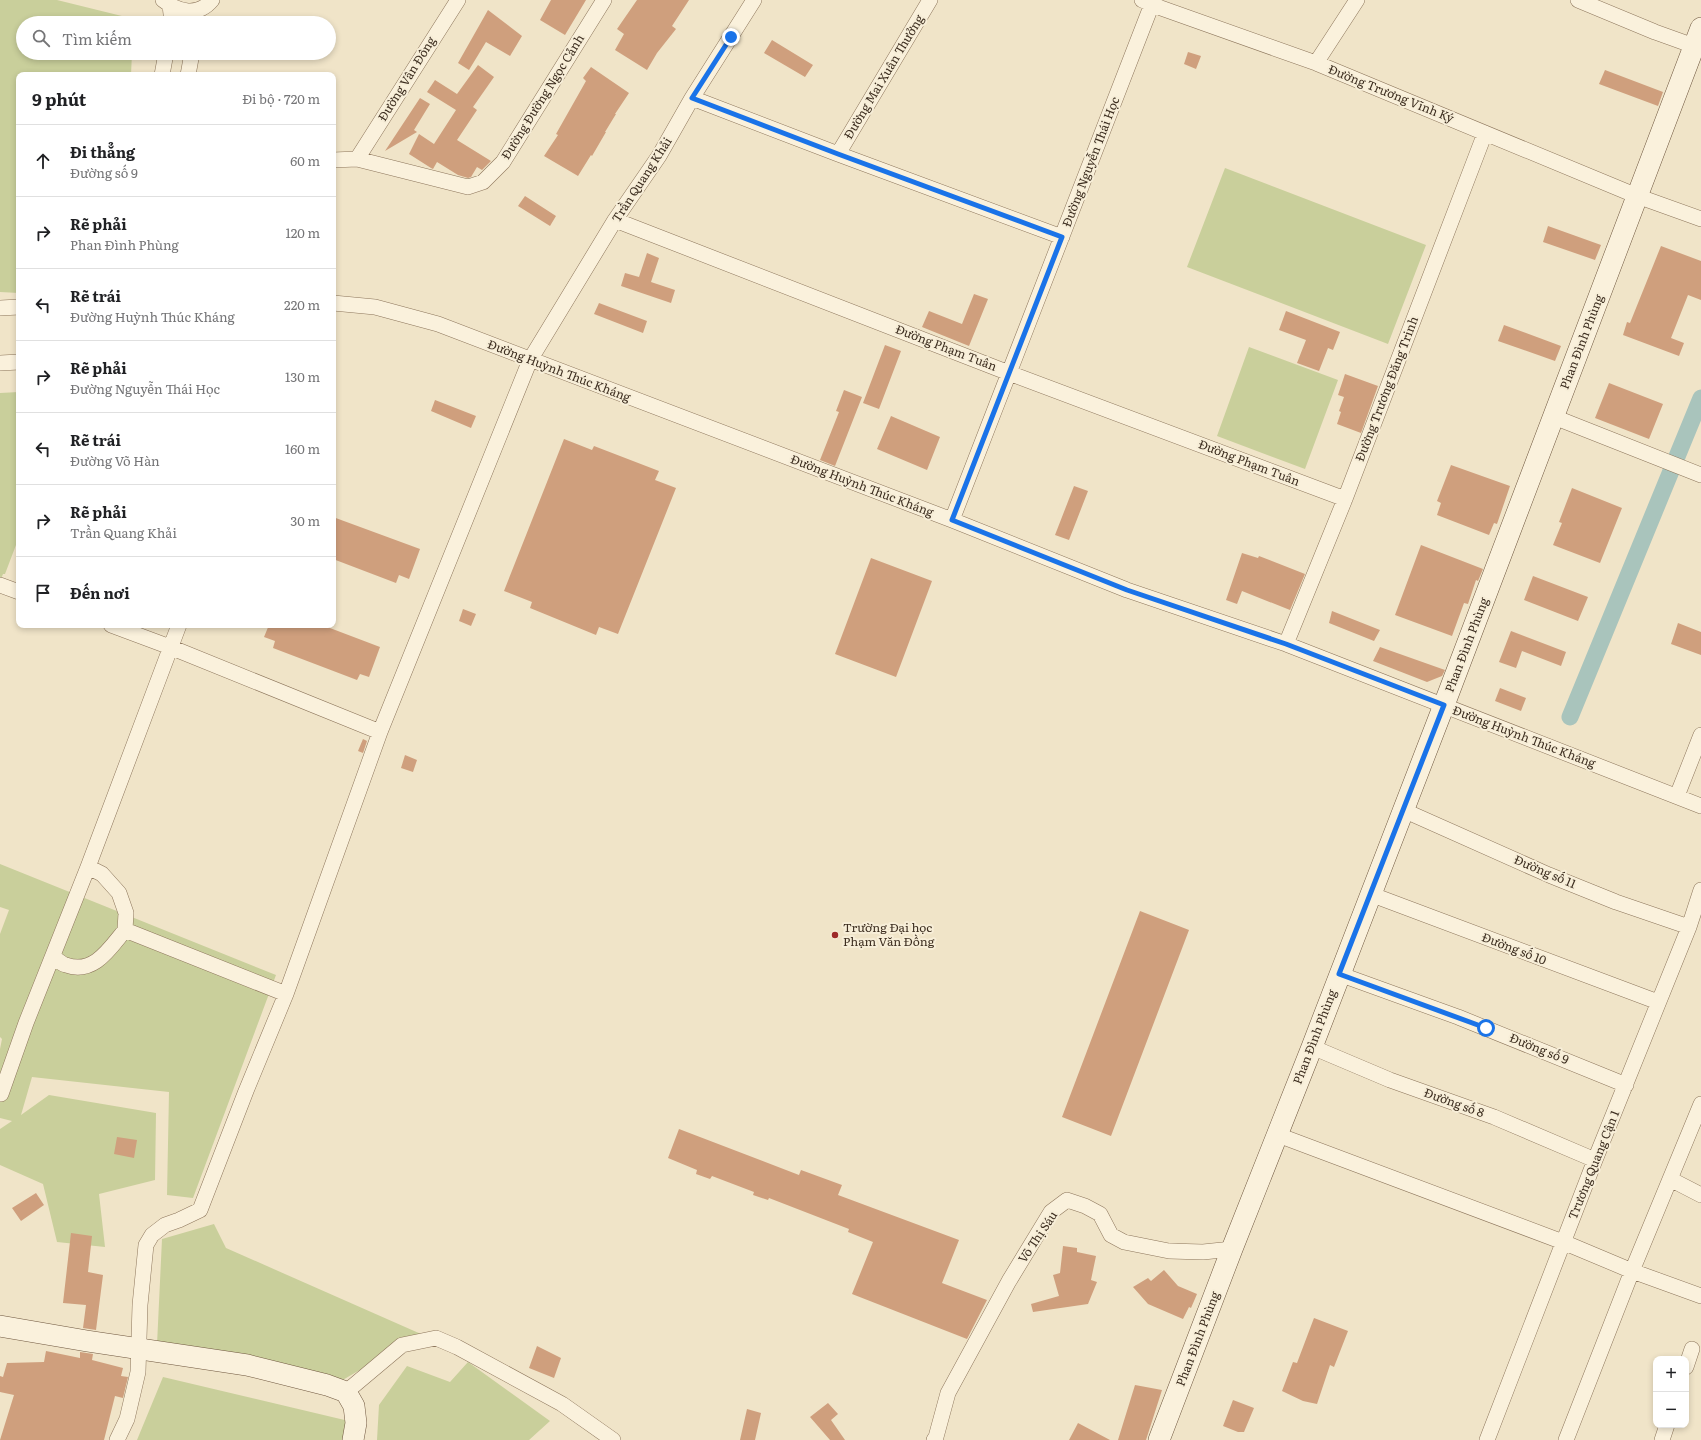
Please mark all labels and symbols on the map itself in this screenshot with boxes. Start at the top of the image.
street label: Đường Mai Xuân Thưởng [839,10,928,142]
route end [722,28,740,46]
street label: Đường Đường Ngọc Cảnh [496,30,588,163]
street label: Đường Vân Đông [373,32,440,124]
street label: Đường Trương Vĩnh Ký [1326,60,1457,127]
street label: Đường Nguyễn Thái Học [1057,94,1123,230]
street label: Trần Quang Khải [607,133,676,226]
street label: Phan Đình Phùng [1555,291,1608,392]
street label: Đường Trương Đăng Trinh [1350,313,1422,464]
street label: Đường Phạm Tuân [893,319,1000,375]
street label: Đường Huỳnh Thúc Kháng [485,334,634,406]
street label: Đường Phạm Tuân [1196,434,1303,490]
street label: Đường Huỳnh Thúc Kháng [788,449,937,521]
street label: Phan Đình Phùng [1440,594,1493,695]
street label: Đường Huỳnh Thúc Kháng [1450,700,1599,772]
street label: Đường số 11 [1512,850,1579,892]
place label: Trường Đại học Phạm Văn Đồng [843,918,935,950]
street label: Đường số 10 [1479,927,1549,969]
marker: Trường Đại học Phạm Văn Đồng [830,930,840,940]
street label: Phan Đình Phùng [1288,986,1341,1087]
route start [1477,1019,1495,1037]
street label: Đường số 9 [1507,1028,1572,1068]
street label: Đường số 8 [1422,1083,1487,1121]
street label: Trương Quang Cận 1 [1563,1107,1623,1222]
street label: Võ Thị Sáu [1013,1207,1061,1266]
street label: Phan Đình Phùng [1171,1288,1224,1389]

